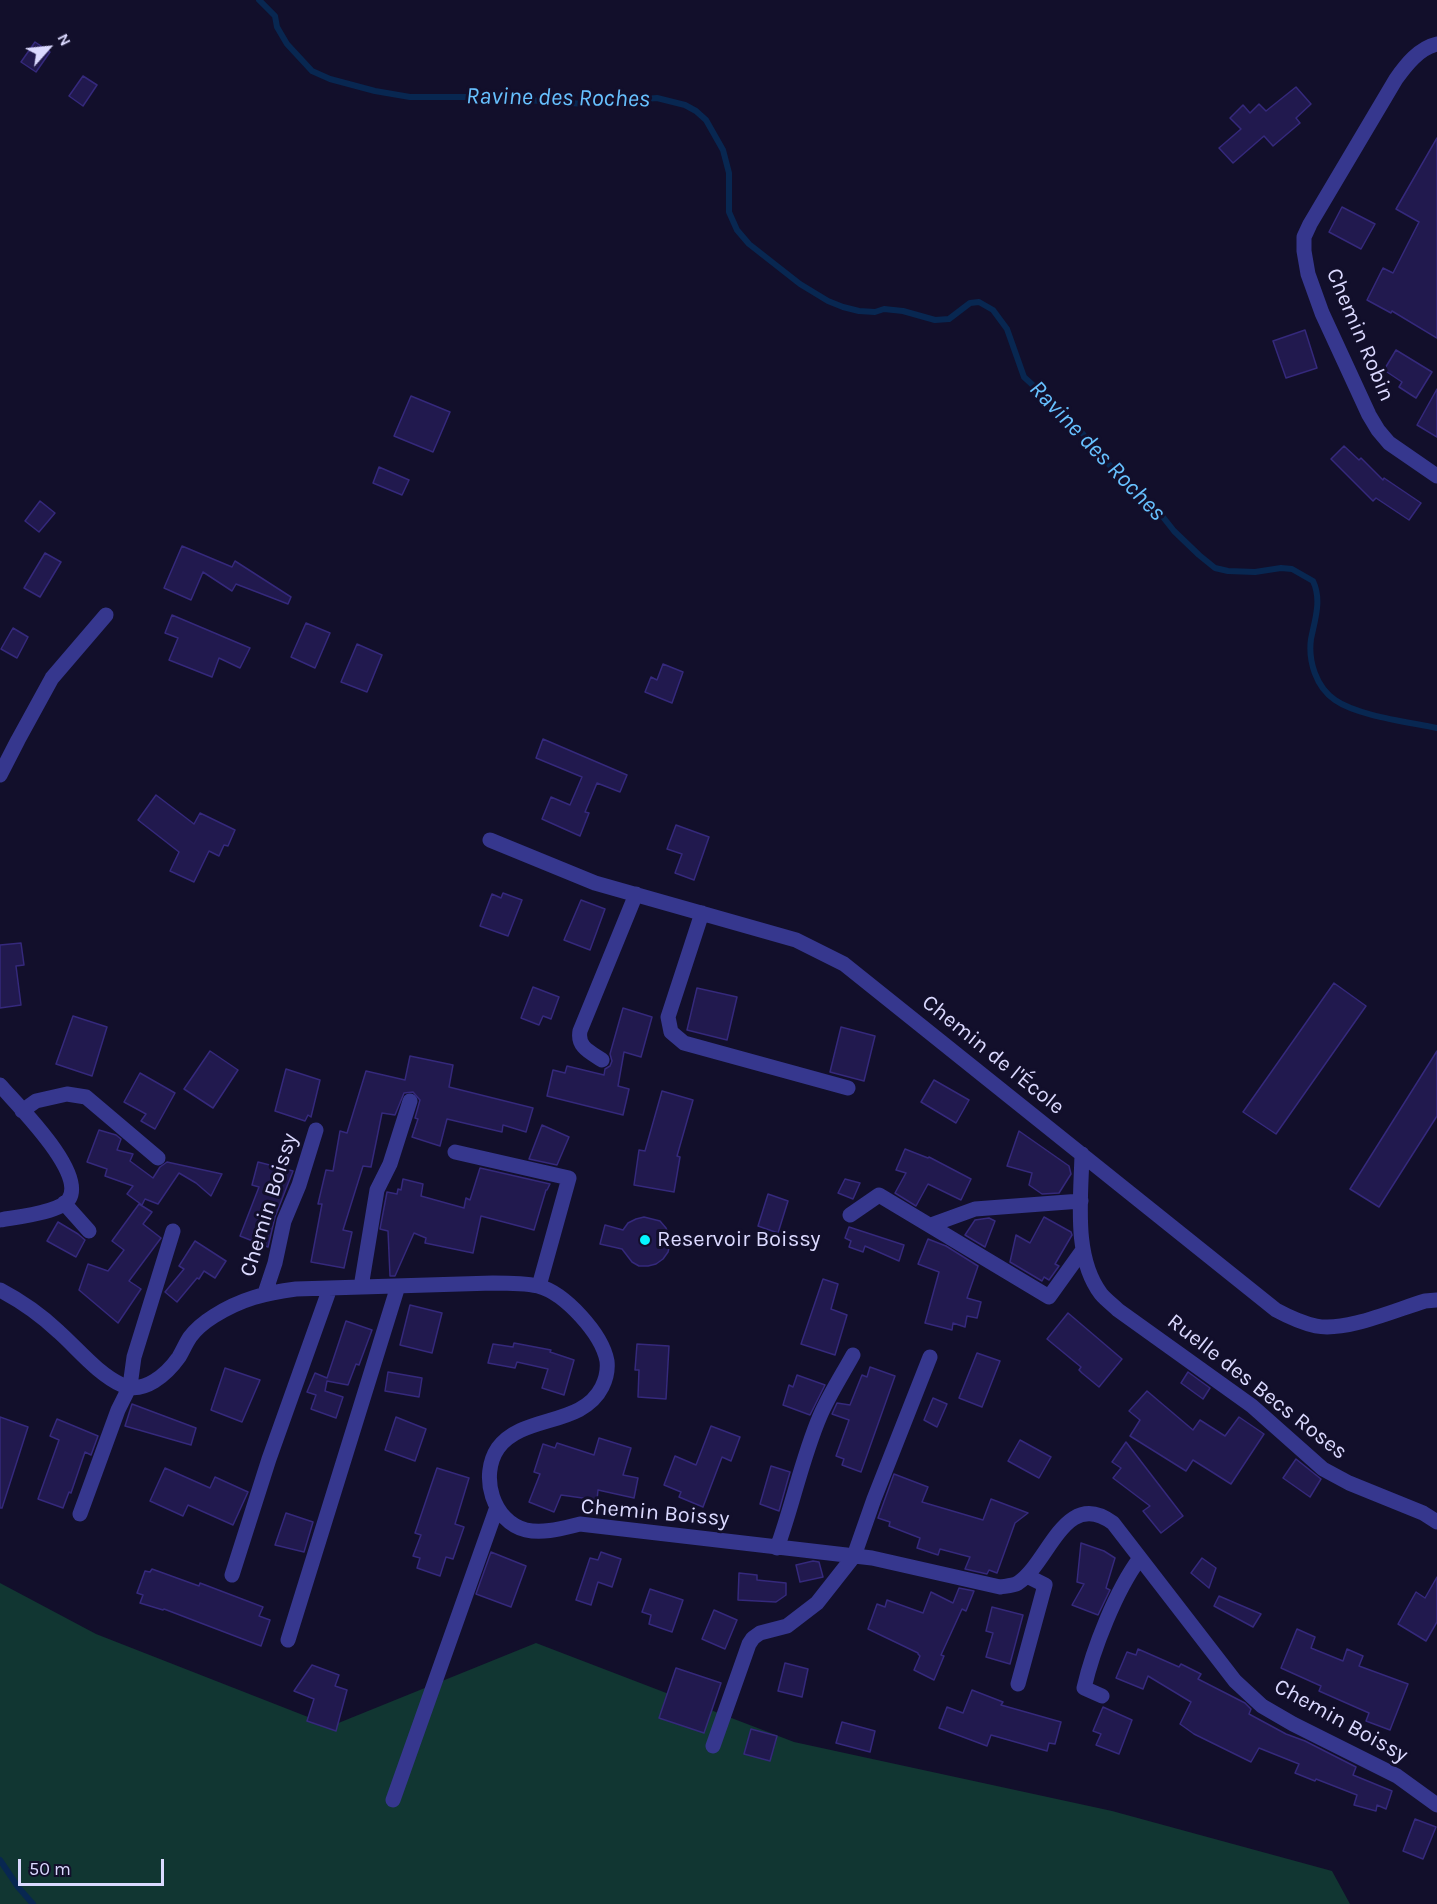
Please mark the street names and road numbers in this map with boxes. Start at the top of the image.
street label: Chemin Robin [1320,264,1400,406]
street label: Chemin de l'École [916,989,1070,1121]
street label: Chemin Boissy [235,1130,303,1280]
street label: Ruelle des Becs Roses [1162,1309,1352,1465]
street label: Chemin Boissy [580,1493,730,1533]
street label: Chemin Boissy [1269,1673,1413,1769]

